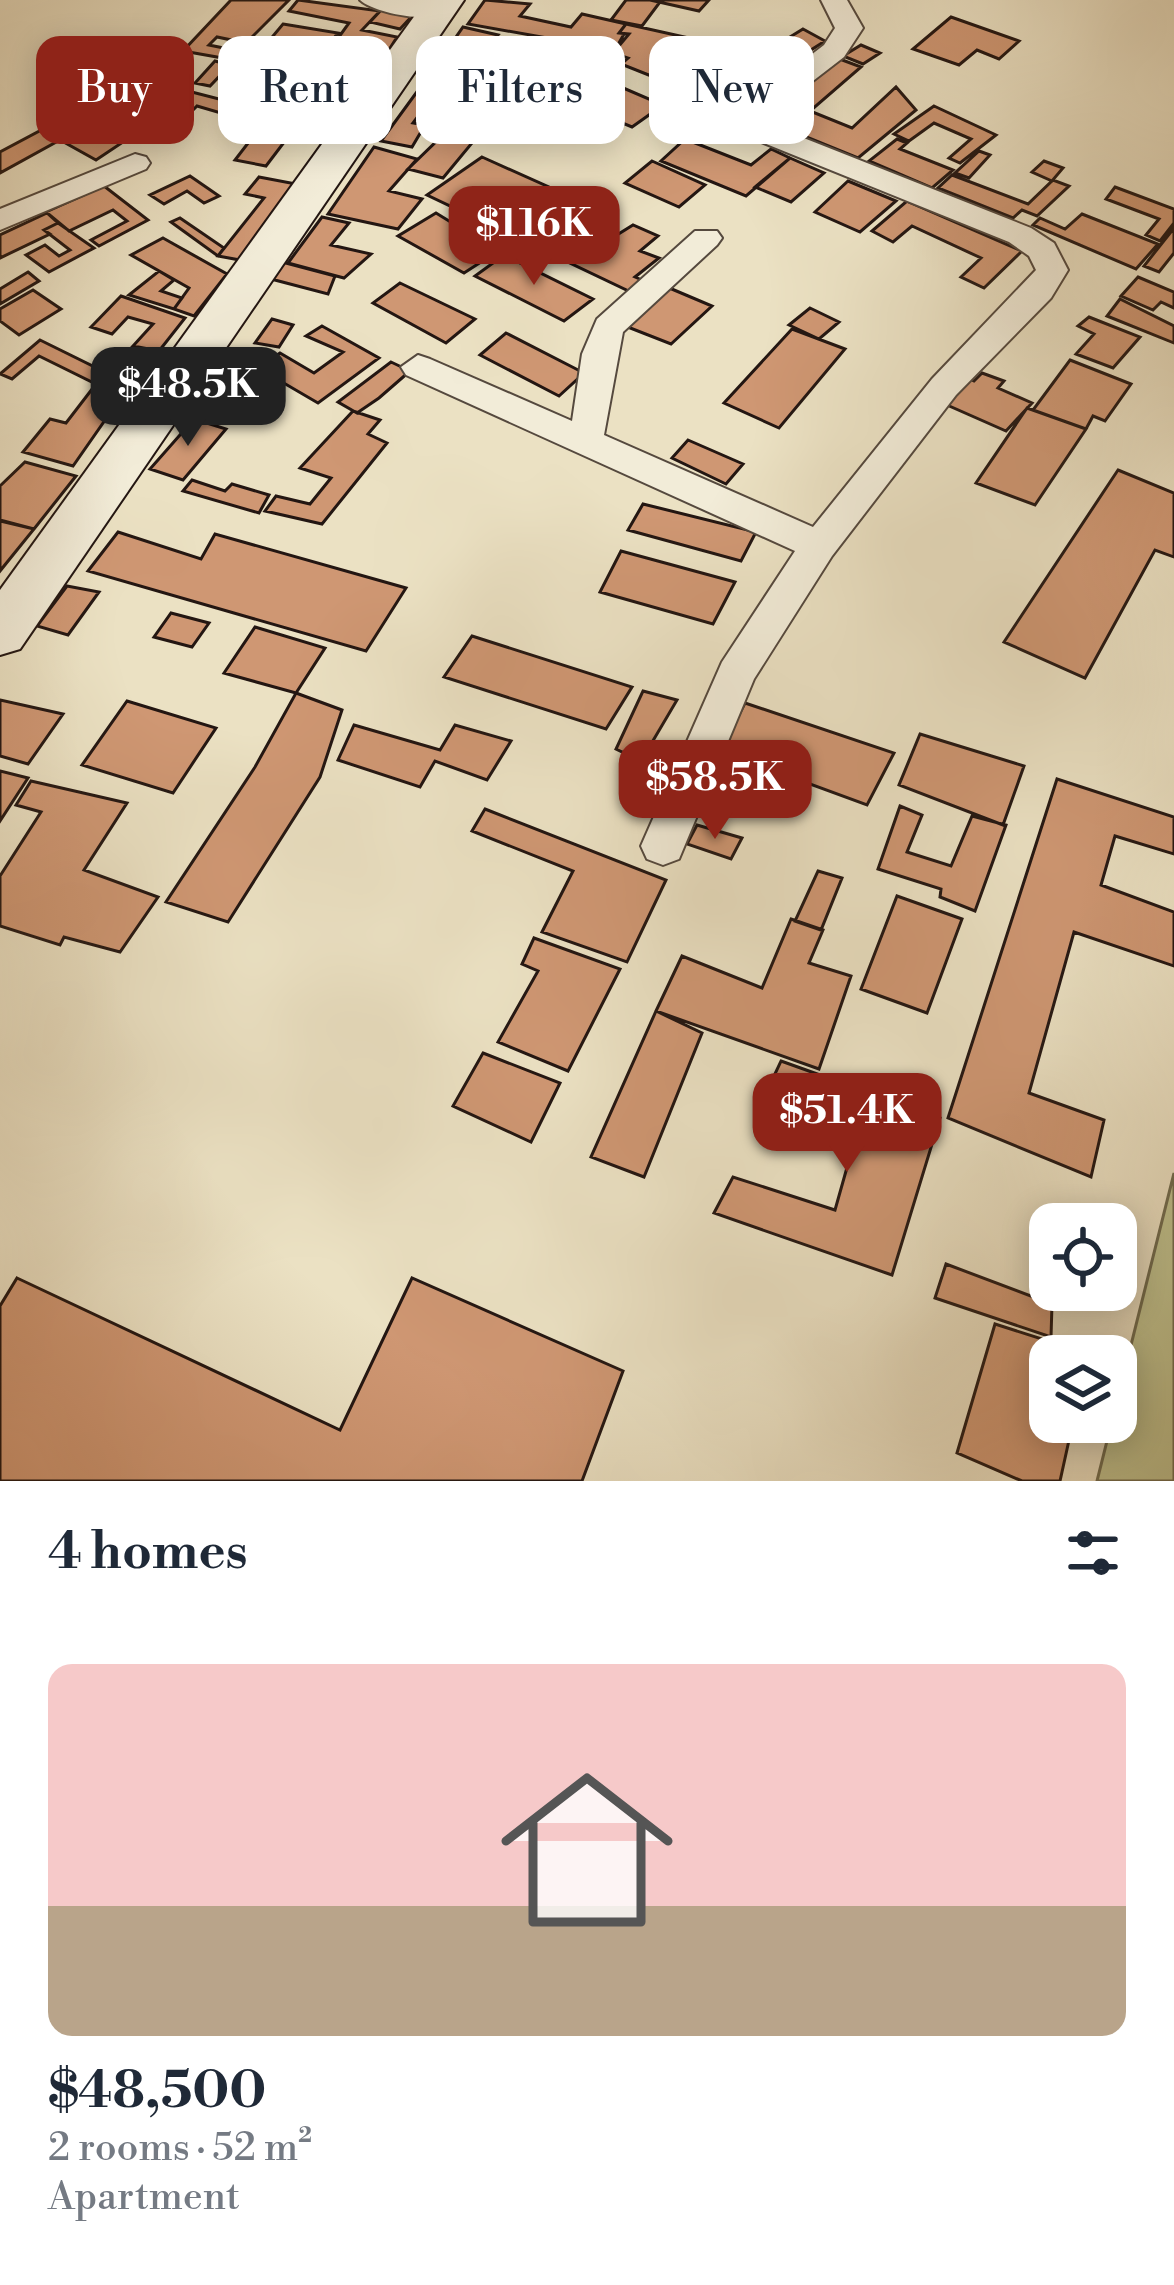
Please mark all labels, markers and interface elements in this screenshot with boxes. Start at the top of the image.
chip: Buy [36,36,194,144]
chip: Rent [218,36,392,144]
chip: Filters [416,36,625,144]
chip: New [649,36,814,144]
pin: $116K [450,186,618,288]
text: $116K [476,200,592,249]
pin: $48.5K [90,347,286,449]
text: $48.5K [118,361,258,410]
pin: $58.5K [617,740,813,842]
text: $58.5K [646,754,784,803]
pin: $51.4K [749,1073,945,1175]
text: $51.4K [780,1087,914,1136]
map controls [1029,1203,1137,1443]
button: locate [1029,1203,1137,1311]
button: layers [1029,1335,1137,1443]
icon: filters [1060,1520,1126,1586]
text: 4 homes [48,1521,248,1585]
icon: home [479,1742,695,1958]
text: $48,500 [48,2060,266,2124]
text: 2 rooms · 52 m² [48,2124,312,2173]
text: Apartment [48,2173,240,2222]

